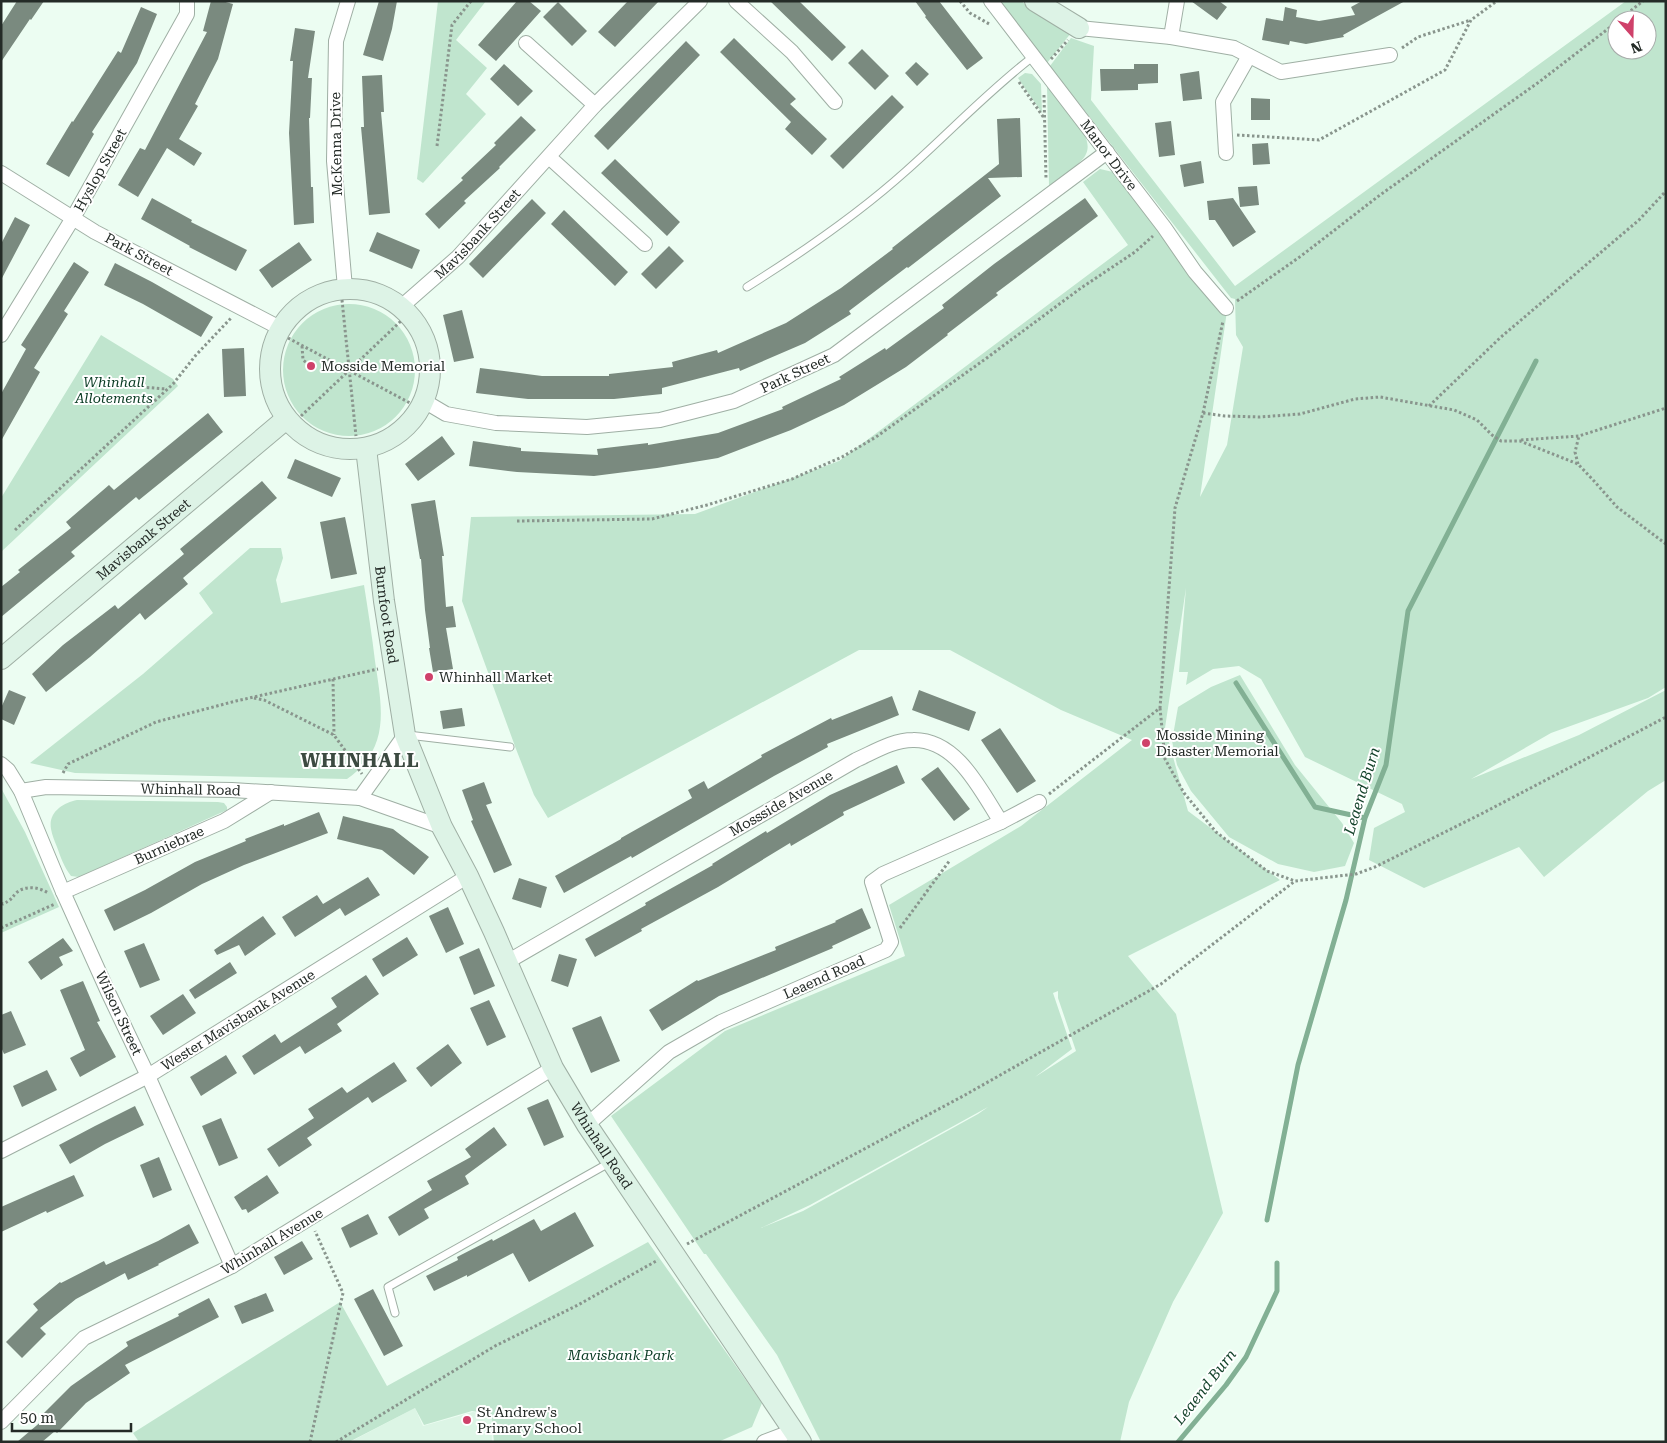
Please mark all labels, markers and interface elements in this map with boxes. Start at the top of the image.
north arrow [1607,10,1657,60]
text: N [1628,38,1644,57]
street label: McKenna Drive [327,91,345,196]
street label: Manor Drive [1077,117,1141,194]
street label: Hyslop Street [71,126,129,214]
street label: Mavisbank Street [431,186,524,282]
street label: Park Street [102,229,176,279]
street label: Park Street [758,350,832,396]
place label: Mosside Memorial [321,358,446,374]
marker: Mosside Memorial [305,360,317,372]
park label: Whinhall Allotements [74,374,153,406]
street label: Mavisbank Street [93,495,193,583]
street label: Burnfoot Road [372,565,402,665]
place label: Whinhall Market [439,669,552,685]
marker: Whinhall Market [423,671,435,683]
place label: Mosside Mining Disaster Memorial [1156,727,1279,759]
marker: Mosside Mining Disaster Memorial [1140,737,1152,749]
water label: Leaend Burn [1340,745,1384,838]
district label: WHINHALL [300,749,420,772]
street label: Mossside Avenue [727,767,836,839]
street label: Whinhall Road [141,781,241,799]
street label: Burniebrae [132,822,207,867]
street label: Leaend Road [781,952,867,1002]
street label: Wester Mavisbank Avenue [158,966,318,1074]
street label: Wilson Street [93,968,145,1058]
street label: Whinhall Road [567,1100,636,1192]
street label: Whinhall Avenue [218,1204,326,1278]
water label: Leaend Burn [1169,1346,1240,1429]
park label: Mavisbank Park [567,1347,675,1363]
scale bar [12,1400,131,1432]
place label: St Andrew's Primary School [477,1404,582,1436]
text: 50 m [20,1409,55,1427]
marker: St Andrew's Primary School [461,1414,473,1426]

